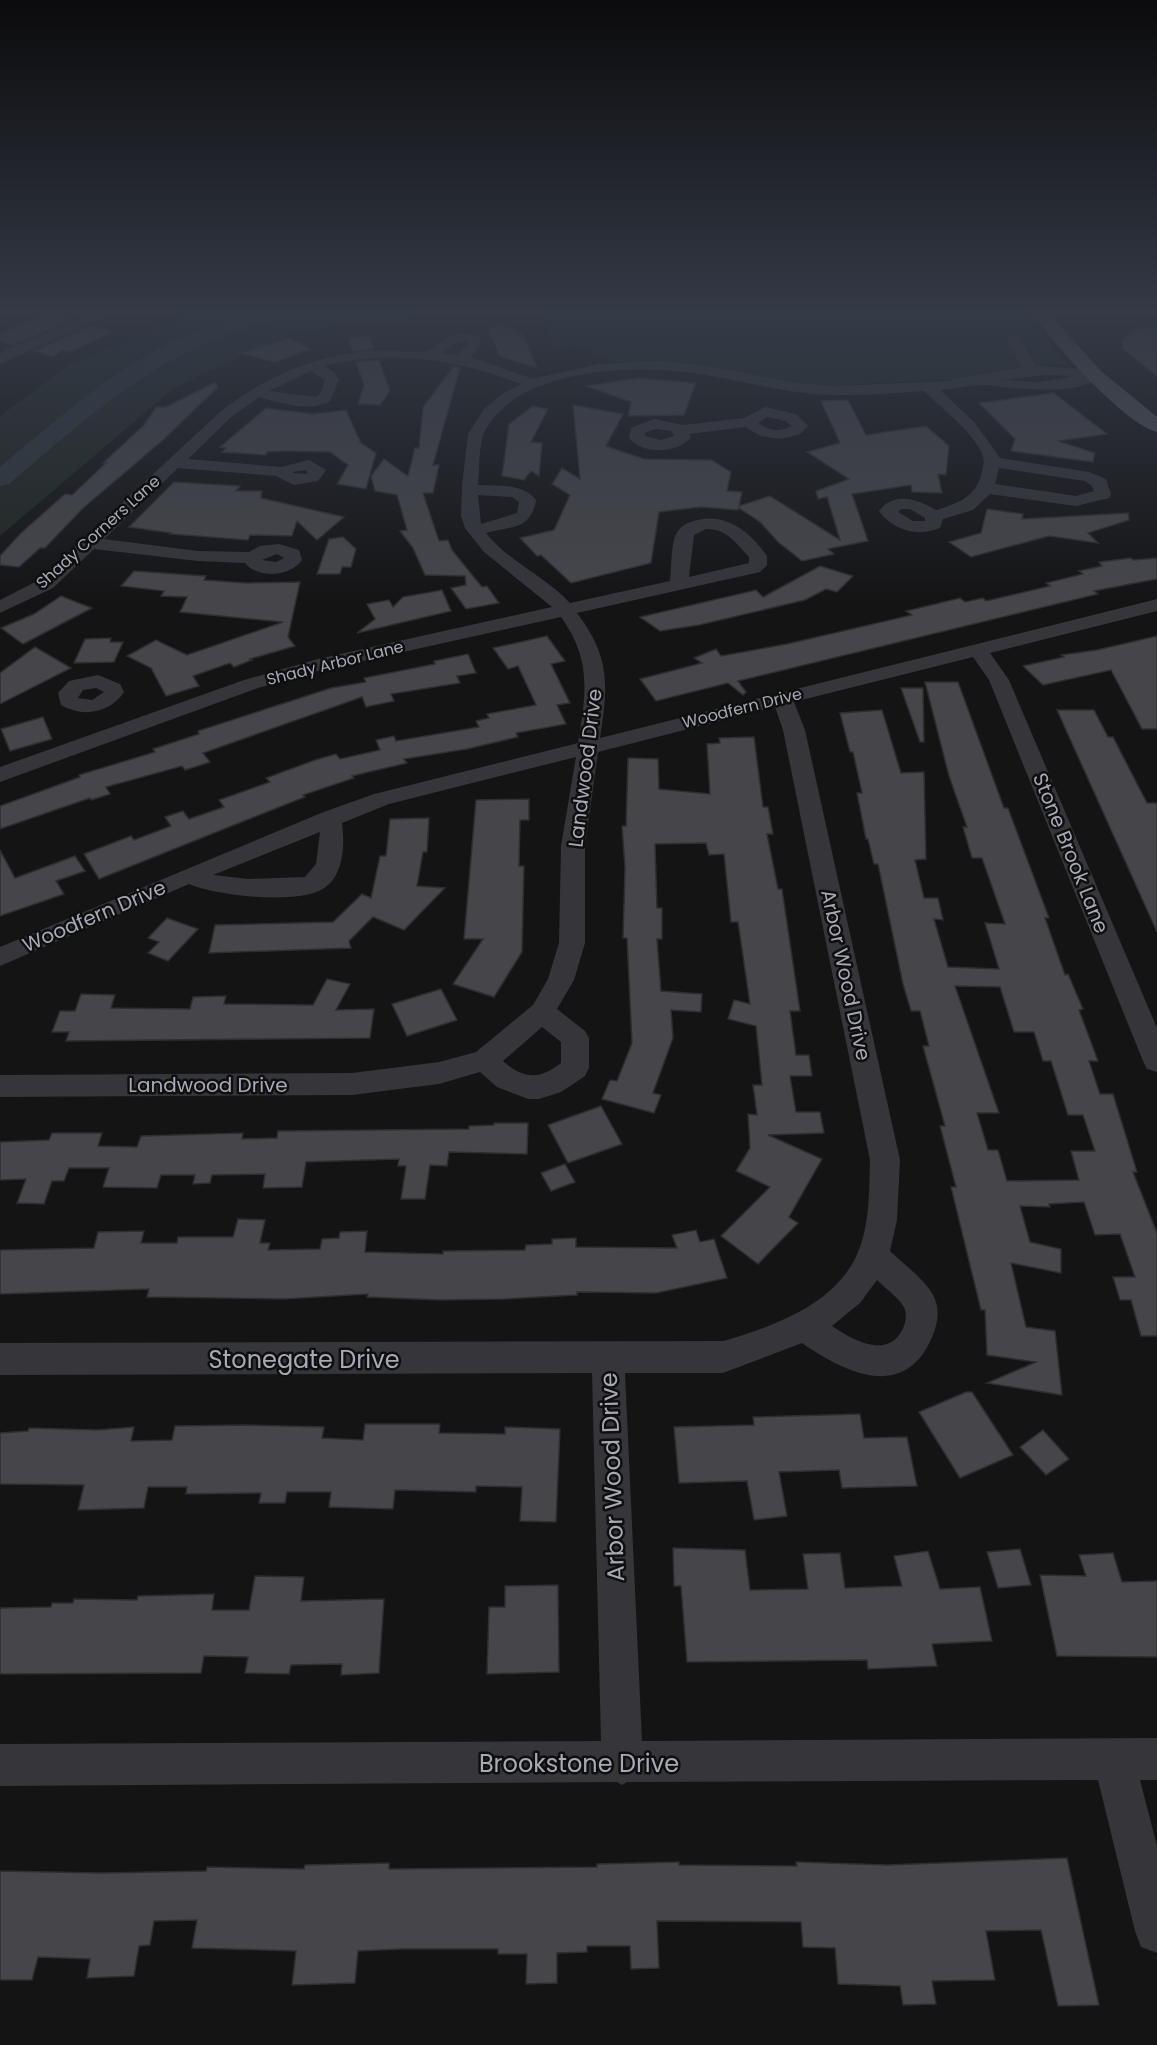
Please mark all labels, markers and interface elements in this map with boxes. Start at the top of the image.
street label: Shady Corners Lane [31,470,165,594]
street label: Shady Arbor Lane [264,635,406,691]
street label: Woodfern Drive [680,682,804,734]
street label: Landwood Drive [561,687,609,849]
street label: Stone Brook Lane [1026,769,1116,937]
street label: Woodfern Drive [18,873,170,959]
street label: Arbor Wood Drive [814,887,878,1063]
street label: Landwood Drive [128,1071,288,1099]
street label: Stonegate Drive [208,1343,400,1376]
street label: Arbor Wood Drive [592,1372,632,1582]
street label: Brookstone Drive [479,1747,679,1780]

